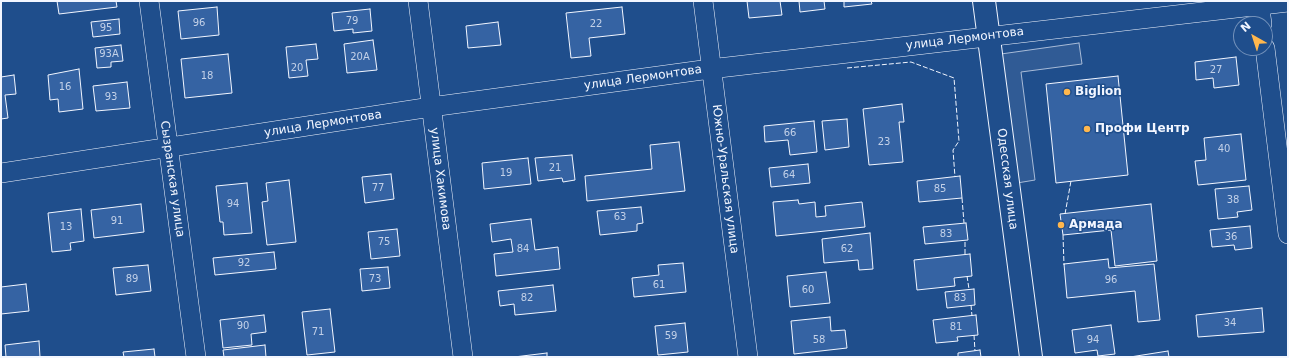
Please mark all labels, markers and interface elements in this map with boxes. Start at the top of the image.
house number: 79 [346,15,358,27]
north arrow [1233,16,1273,56]
house number: 96 [193,17,205,29]
house number: 22 [590,18,602,30]
text: N [1238,19,1253,35]
house number: 95 [100,22,112,34]
street label: улица Лермонтова [905,25,1025,53]
house number: 93А [99,48,119,60]
house number: 20А [350,51,370,63]
house number: 20 [291,62,303,74]
street label: улица Лермонтова [583,63,703,93]
house number: 27 [1210,64,1222,76]
house number: 18 [201,70,213,82]
house number: 16 [59,81,71,93]
place label: Biglion [1075,85,1122,99]
marker: Biglion [1062,87,1072,97]
house number: 93 [105,91,117,103]
street label: Южно-Уральская улица [709,103,741,255]
street label: улица Лермонтова [263,108,383,140]
street label: Сызранская улица [157,120,187,238]
place label: Профи Центр [1095,122,1189,136]
marker: Профи Центр [1082,124,1092,134]
street label: улица Хакимова [427,127,453,231]
house number: 66 [784,127,796,139]
street label: Одесская улица [994,127,1020,231]
house number: 23 [878,136,890,148]
house number: 40 [1218,143,1230,155]
house number: 21 [549,162,561,174]
house number: 19 [500,167,512,179]
house number: 64 [783,169,795,181]
house number: 77 [372,182,384,194]
house number: 85 [934,183,946,195]
house number: 38 [1227,194,1239,206]
house number: 94 [227,198,239,210]
house number: 63 [614,211,626,223]
house number: 91 [111,215,123,227]
place label: Армада [1069,218,1123,232]
marker: Армада [1056,220,1066,230]
house number: 13 [60,221,72,233]
house number: 83 [940,228,952,240]
house number: 36 [1225,231,1237,243]
house number: 75 [378,236,390,248]
house number: 84 [517,243,529,255]
house number: 62 [841,243,853,255]
house number: 92 [238,257,250,269]
house number: 89 [126,273,138,285]
house number: 73 [369,273,381,285]
house number: 96 [1105,274,1117,286]
house number: 61 [653,279,665,291]
house number: 60 [802,284,814,296]
house number: 82 [521,292,533,304]
house number: 83 [954,292,966,304]
house number: 34 [1224,317,1236,329]
house number: 90 [237,320,249,332]
house number: 81 [950,321,962,333]
house number: 71 [312,326,324,338]
house number: 59 [665,330,677,342]
house number: 58 [813,334,825,346]
house number: 94 [1087,334,1099,346]

